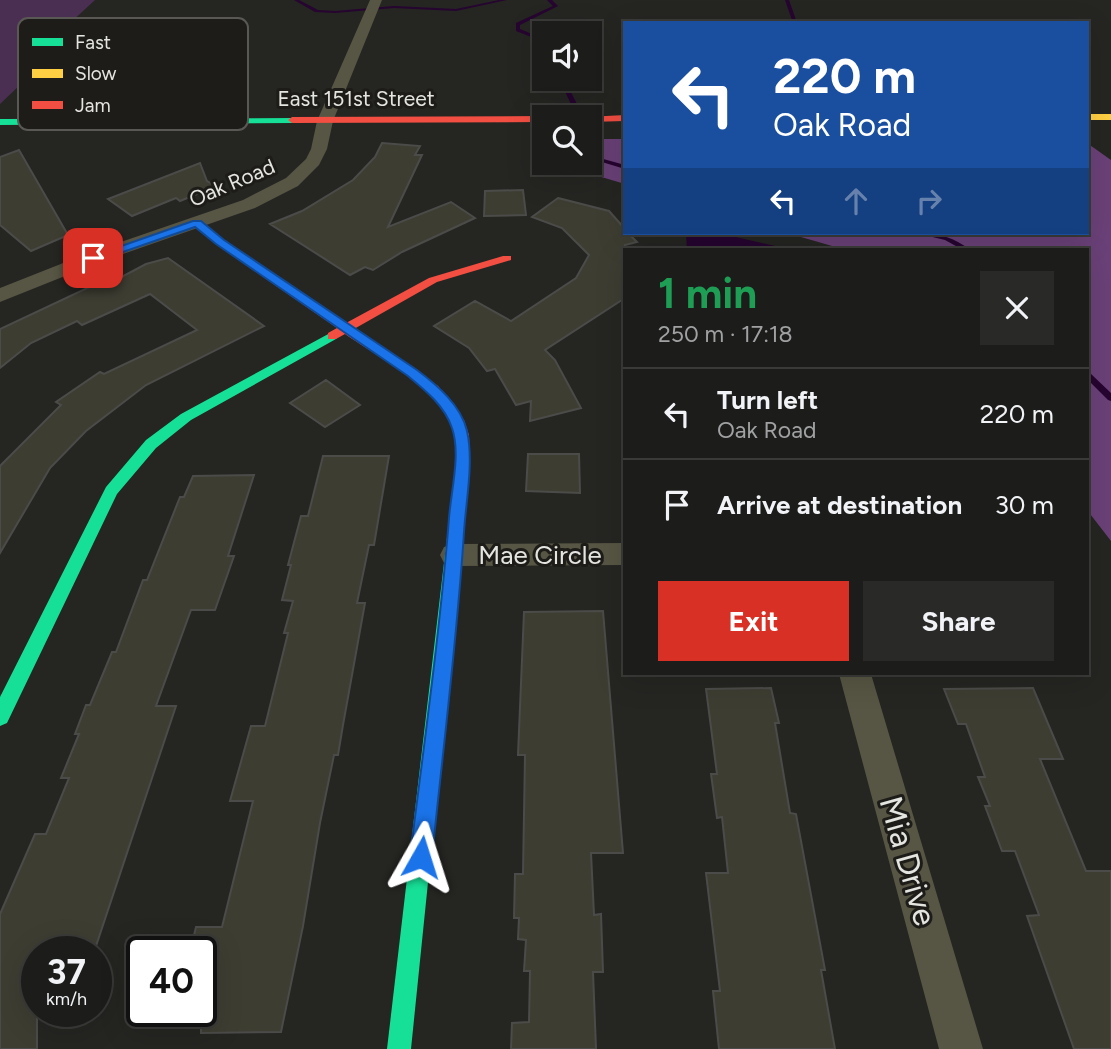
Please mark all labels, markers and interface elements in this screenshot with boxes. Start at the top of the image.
legend [18,18,248,130]
map controls [532,21,602,175]
button: sound [532,21,602,91]
text: Fast [75,31,111,54]
text: 220 m [773,46,916,105]
icon: left [658,49,749,140]
text: Slow [75,62,117,85]
street label: East 151st Street [277,86,435,111]
text: Jam [75,94,111,117]
button: search [532,105,602,175]
text: Oak Road [773,106,911,144]
street label: Oak Road [185,153,278,212]
icon: left [764,182,802,220]
icon: ahead [837,182,875,220]
icon: right [910,182,948,220]
pin [63,228,123,288]
icon: arrive [74,239,112,277]
text: 1 min [658,268,757,319]
button: close [980,271,1054,345]
text: 250 m · 17:18 [658,320,793,348]
text: Turn left [717,384,818,416]
icon: left [658,395,696,433]
text: 220 m [980,398,1054,430]
text: Oak Road [717,416,816,444]
icon: arrive [658,486,696,524]
text: Arrive at destination [717,489,962,521]
text: 30 m [995,489,1054,521]
street label: Mae Circle [478,539,602,571]
button: Exit [658,581,849,661]
button: Share [863,581,1054,661]
street label: Mia Drive [871,792,945,930]
position arrow [384,820,458,894]
speed limit sign: 40 [126,936,217,1027]
text: 37 [47,951,86,993]
text: km/h [46,988,87,1010]

